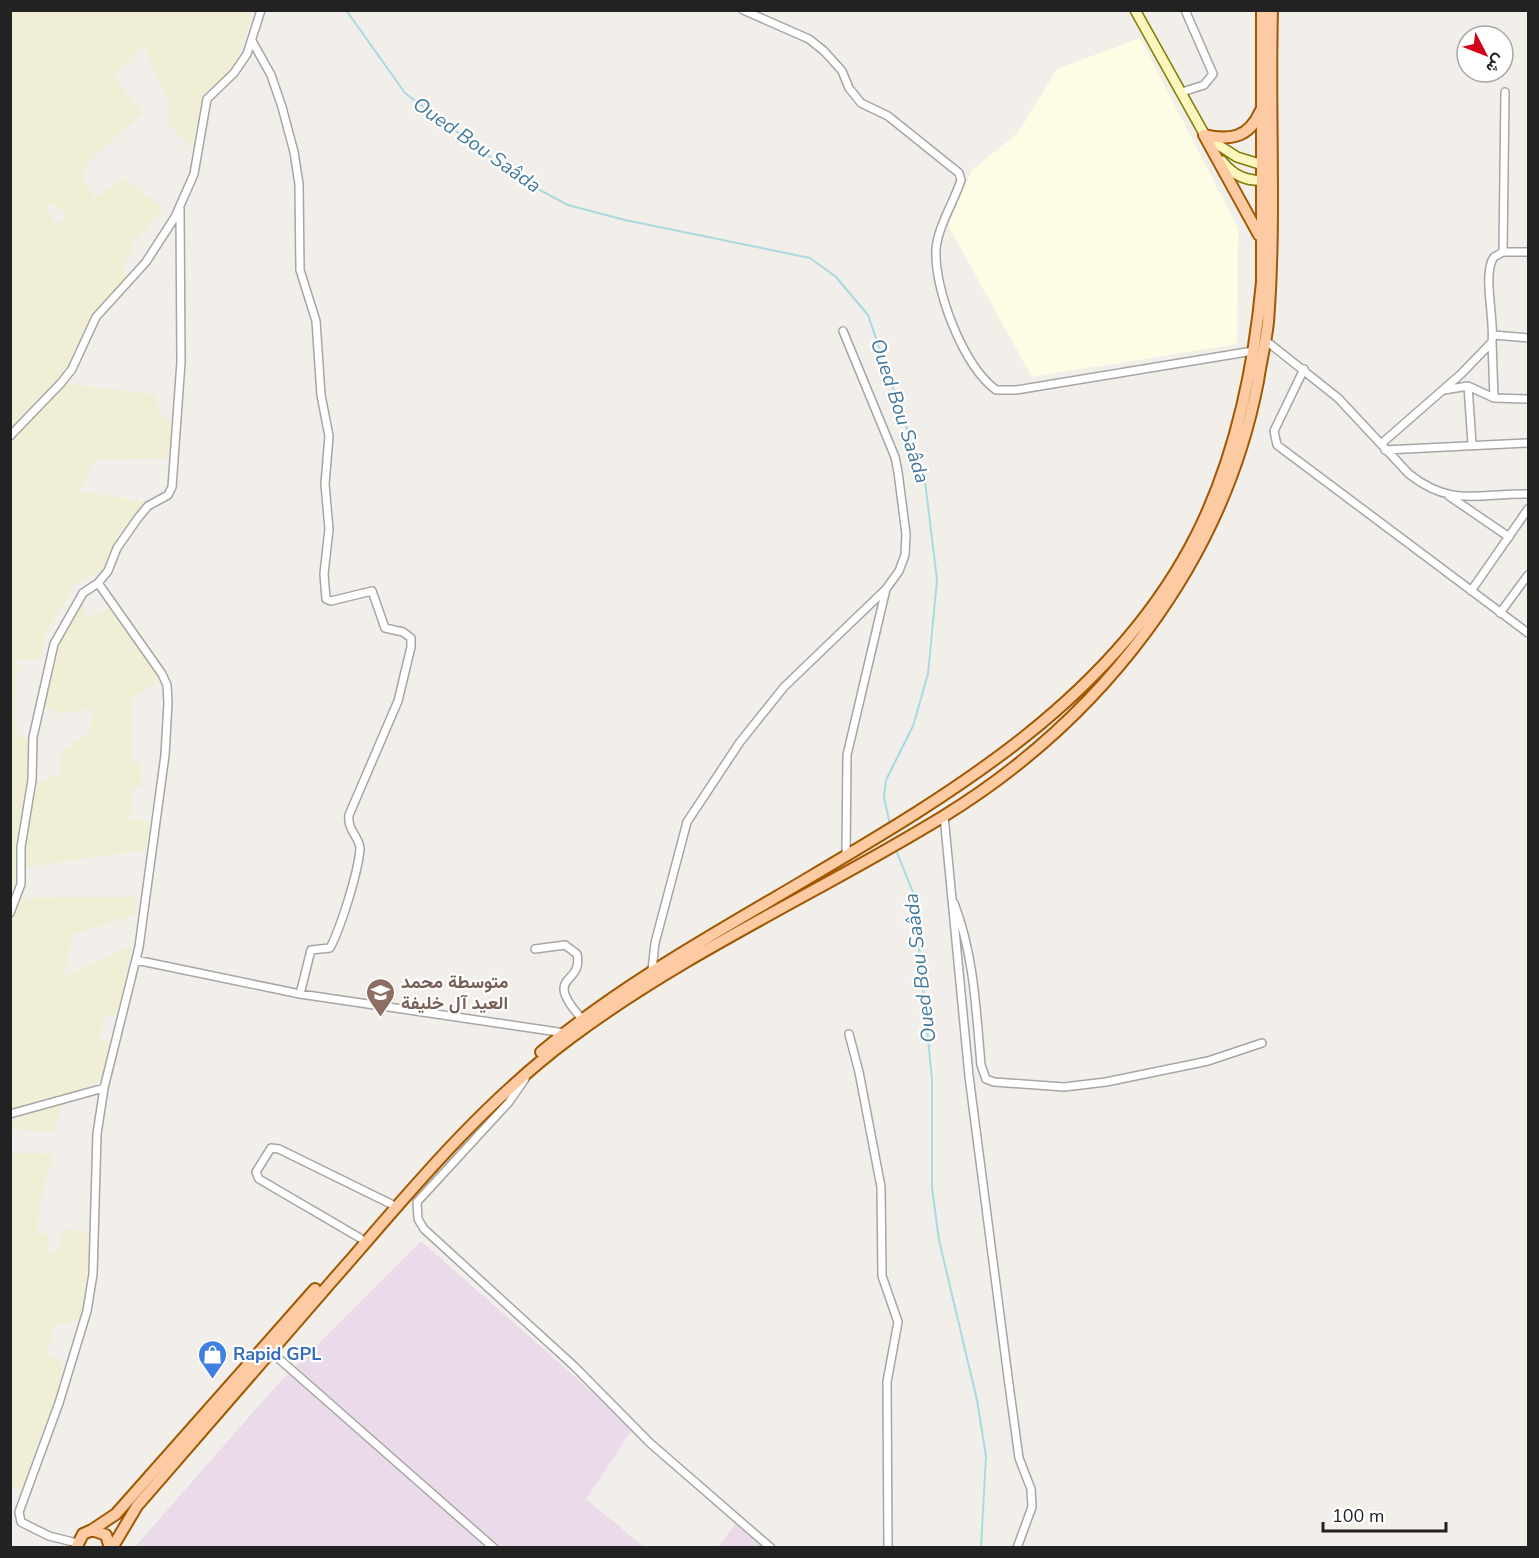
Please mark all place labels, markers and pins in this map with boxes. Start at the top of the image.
place label: متوسطة محمد العيد آل خليفة [401,970,509,1015]
school or university icon: متوسطة محمد العيد آل خليفة [364,976,396,1018]
shop icon: Rapid GPL [196,1338,228,1380]
place label: Rapid GPL [233,1342,321,1366]

